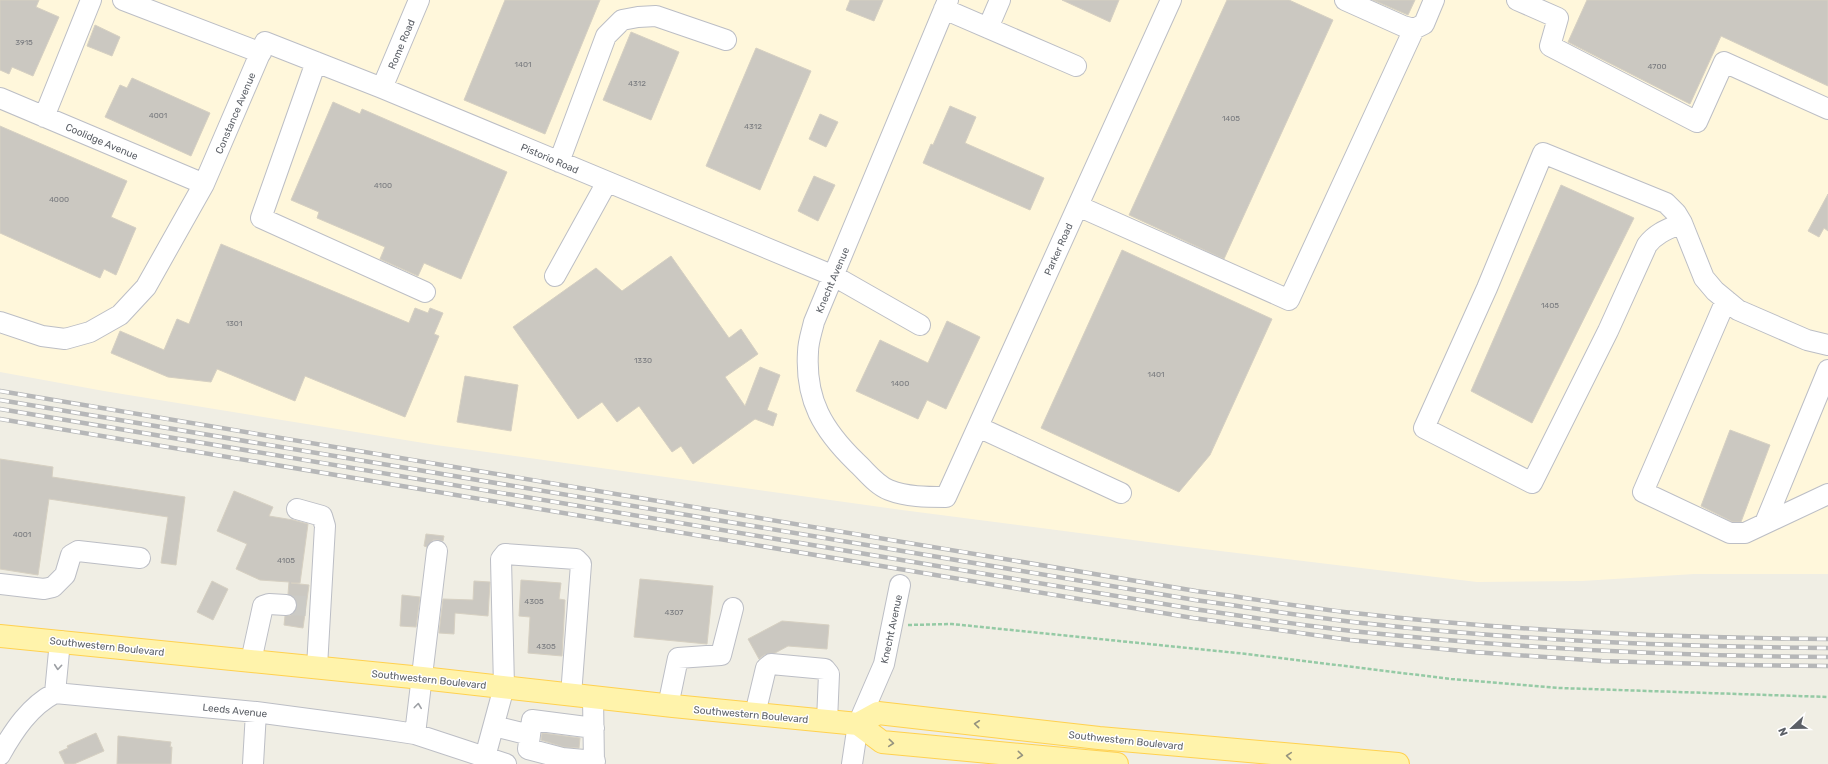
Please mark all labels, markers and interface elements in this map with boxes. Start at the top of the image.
street label: Rome Road [386,18,418,71]
house number: 3915 [15,38,33,47]
house number: 1401 [515,60,531,69]
house number: 4700 [1647,62,1667,71]
street label: Constance Avenue [213,70,259,156]
house number: 4312 [628,79,646,88]
house number: 4001 [149,111,167,120]
house number: 1405 [1222,114,1240,123]
street label: Coolidge Avenue [63,121,140,163]
house number: 4312 [744,122,762,131]
street label: Pistorio Road [519,141,580,177]
house number: 4100 [374,181,392,190]
house number: 4000 [49,195,69,204]
street label: Parker Road [1042,221,1076,277]
street label: Knecht Avenue [814,245,852,315]
house number: 1405 [1541,301,1559,310]
house number: 1301 [226,319,242,328]
house number: 1330 [634,356,652,365]
house number: 1401 [1148,370,1164,379]
house number: 1400 [891,379,909,388]
house number: 4001 [13,530,31,539]
house number: 4105 [277,556,295,565]
street label: Knecht Avenue [879,593,905,665]
house number: 4305 [524,597,544,606]
house number: 4307 [665,608,683,617]
street label: Southwestern Boulevard [49,635,165,659]
house number: 4305 [536,642,556,651]
one-way arrow [53,664,62,670]
street label: Southwestern Boulevard [371,668,487,692]
street label: Leeds Avenue [202,702,268,720]
one-way arrow [413,703,422,709]
street label: Southwestern Boulevard [693,704,809,726]
north arrow [1772,708,1812,748]
one-way arrow [974,720,980,729]
text: N [1776,725,1791,738]
street label: Southwestern Boulevard [1068,729,1184,753]
one-way arrow [888,738,894,747]
one-way arrow [1017,750,1023,759]
one-way arrow [1286,751,1292,760]

